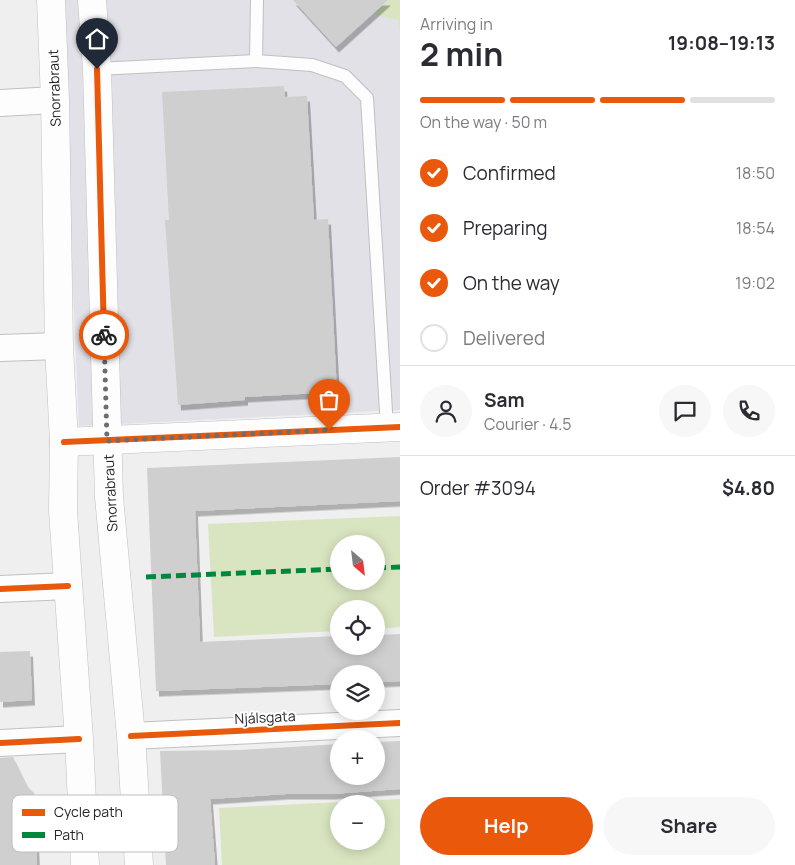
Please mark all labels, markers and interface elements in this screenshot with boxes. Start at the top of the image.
text: Arriving in [420,13,493,35]
pin [76,18,118,69]
icon: home [83,25,111,53]
text: 19:08–19:13 [668,30,775,56]
text: 2 min [420,32,503,76]
street label: Snorrabraut [43,49,65,127]
text: On the way · 50 m [420,111,547,133]
icon: check [420,159,448,187]
text: Confirmed [463,160,556,186]
text: 18:50 [736,162,775,184]
icon: check [420,214,448,242]
text: Preparing [463,215,548,241]
text: 18:54 [736,217,775,239]
icon: check [420,269,448,297]
text: On the way [463,270,560,296]
text: 19:02 [735,272,775,294]
courier [79,310,129,360]
icon: bike [90,321,118,349]
text: Delivered [463,325,545,351]
pin [308,379,350,430]
button: person [420,385,472,437]
button: chat [659,385,711,437]
button: phone [723,385,775,437]
icon: bag [315,386,343,414]
text: Sam [484,387,525,413]
text: Courier · 4.5 [484,413,571,435]
street label: Snorrabraut [98,453,122,532]
text: Order #3094 [420,475,536,501]
text: $4.80 [722,475,775,501]
north arrow [330,535,385,590]
map controls [330,535,385,850]
button: locate [330,600,385,655]
button: layers [330,665,385,720]
street label: Njálsgata [234,706,296,728]
button: + [330,730,385,785]
legend [12,795,178,852]
button: − [330,795,385,850]
button: Help [420,797,593,855]
button: Share [603,797,775,855]
text: Cycle path [54,802,123,821]
text: Path [54,825,84,844]

